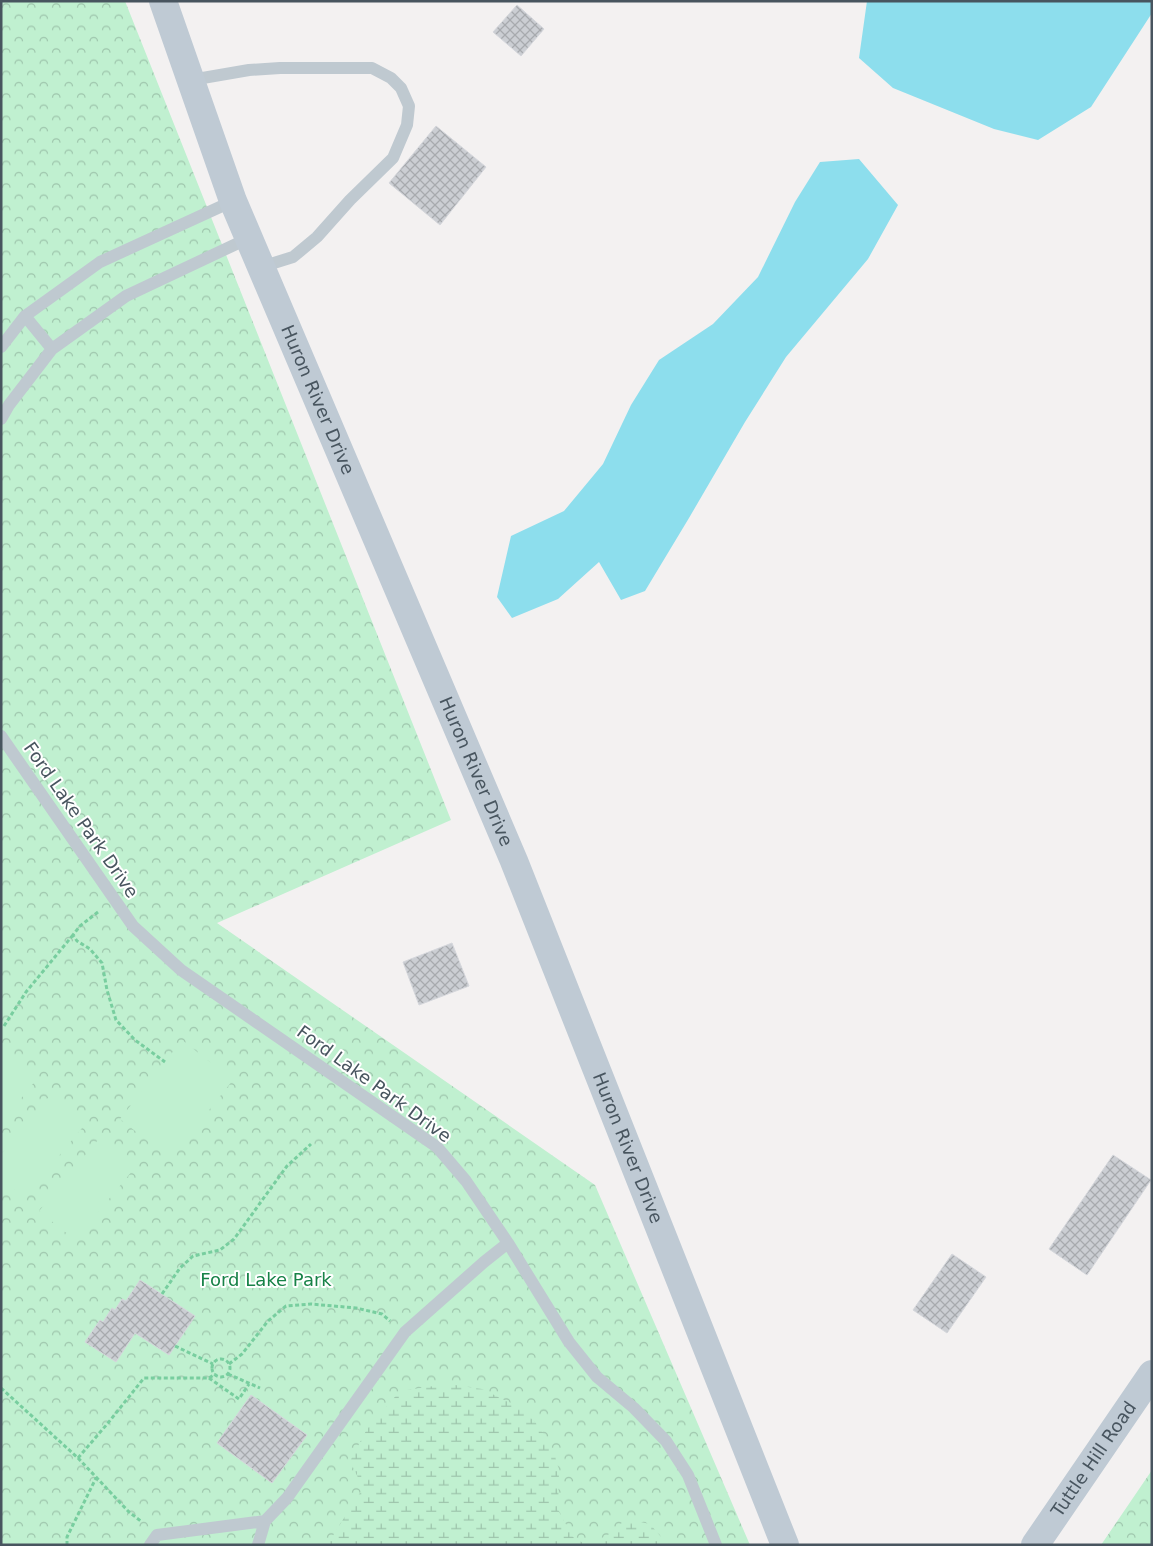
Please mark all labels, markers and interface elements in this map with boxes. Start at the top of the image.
street label: Huron River Drive [277,322,359,478]
street label: Huron River Drive [435,693,517,849]
street label: Ford Lake Park Drive [20,738,143,902]
street label: Ford Lake Park Drive [293,1021,455,1147]
street label: Huron River Drive [589,1069,668,1226]
park label: Ford Lake Park [200,1269,332,1290]
street label: Tuttle Hill Road [1046,1397,1140,1521]

